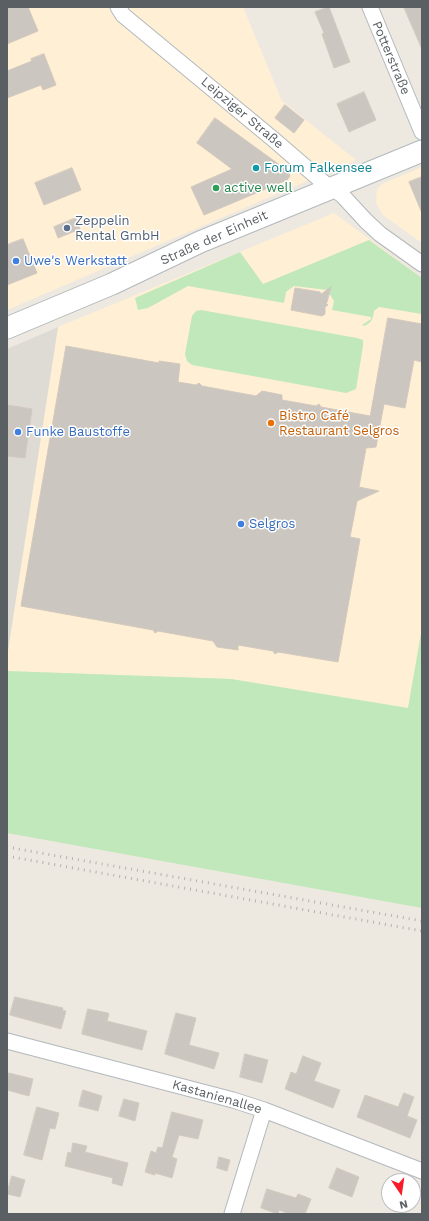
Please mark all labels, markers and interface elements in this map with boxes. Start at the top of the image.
street label: Potterstraße [369,19,413,97]
street label: Leipziger Straße [198,74,286,152]
place label: Forum Falkensee [264,160,372,176]
marker: Forum Falkensee [251,163,261,173]
place label: active well [224,180,292,196]
marker: active well [211,183,221,193]
street label: Straße der Einheit [158,207,270,269]
place label: Zeppelin Rental GmbH [75,213,159,244]
marker: Zeppelin Rental GmbH [62,223,72,233]
place label: Uwe's Werkstatt [24,253,127,269]
marker: Uwe's Werkstatt [11,256,21,266]
place label: Bistro Café Restaurant Selgros [279,408,399,439]
marker: Bistro Café Restaurant Selgros [266,418,276,428]
place label: Funke Baustoffe [26,424,130,440]
marker: Funke Baustoffe [13,427,23,437]
place label: Selgros [249,516,295,532]
marker: Selgros [236,519,246,529]
street label: Kastanienallee [170,1077,264,1117]
north arrow [381,1173,421,1213]
text: N [398,1197,409,1211]

